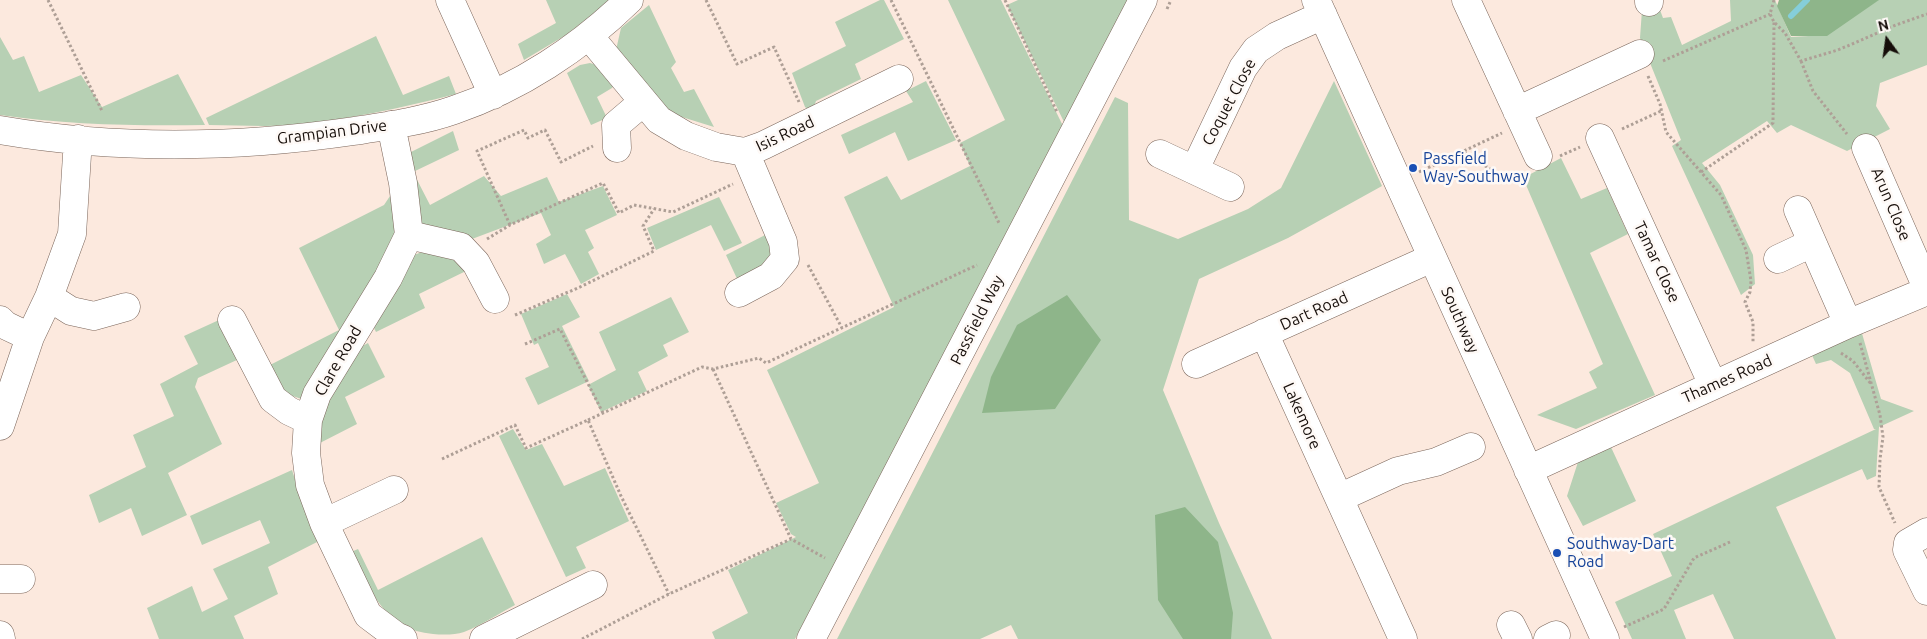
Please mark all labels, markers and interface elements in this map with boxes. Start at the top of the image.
north arrow [1862,15,1912,65]
text: N [1876,16,1890,34]
street label: Coquet Close [1198,55,1260,149]
street label: Isis Road [753,112,817,156]
street label: Grampian Drive [276,116,388,148]
place label: Passfield Way-Southway [1423,149,1529,187]
marker: Passfield Way-Southway [1407,162,1419,174]
street label: Arun Close [1867,165,1915,243]
street label: Tamar Close [1630,218,1684,306]
street label: Passfield Way [946,272,1008,368]
street label: Southway [1437,284,1483,356]
street label: Dart Road [1277,288,1351,334]
street label: Clare Road [310,323,366,399]
street label: Thames Road [1679,351,1775,407]
street label: Lakemore [1279,380,1325,452]
place label: Southway-Dart Road [1567,534,1674,572]
marker: Southway-Dart Road [1551,547,1563,559]

